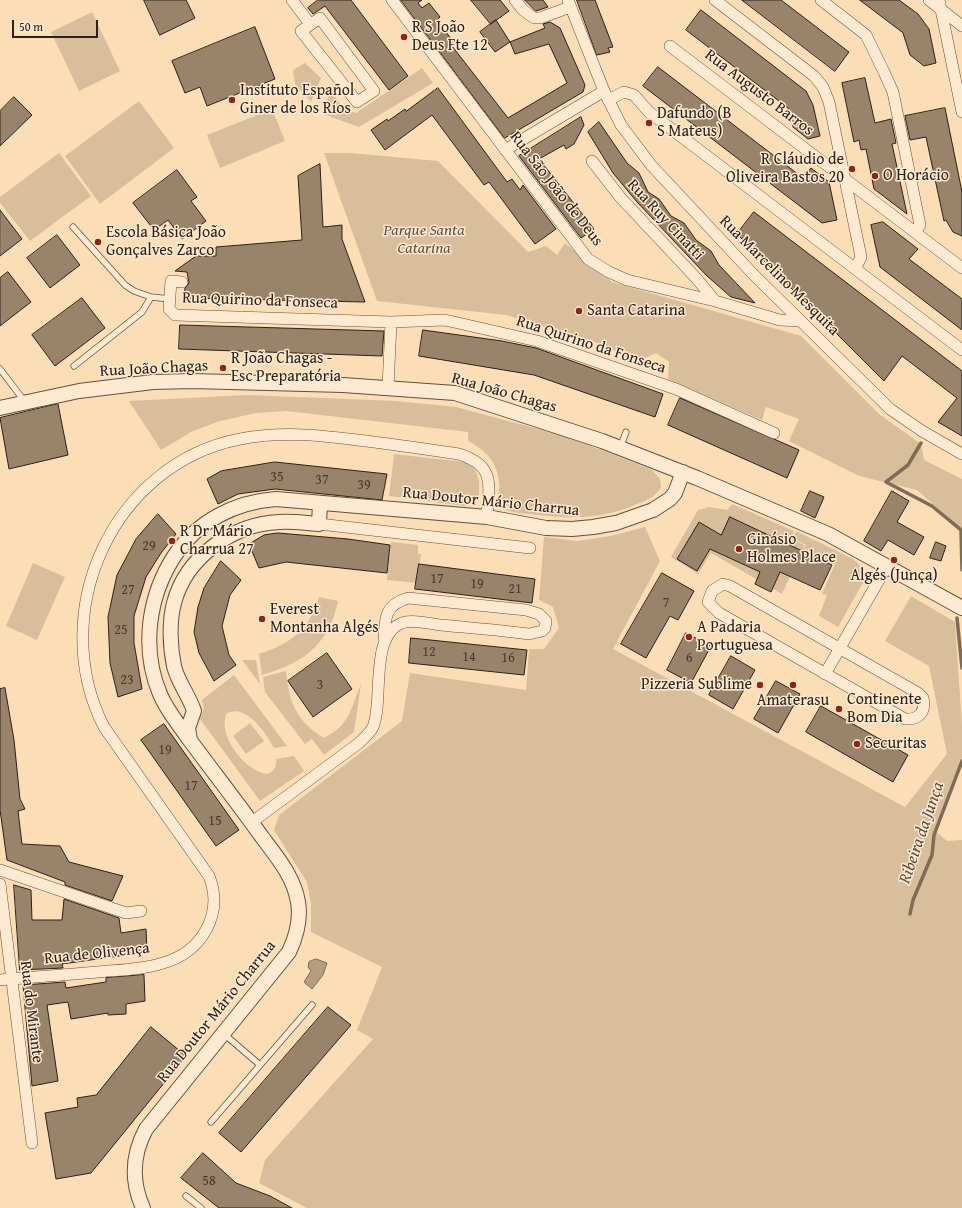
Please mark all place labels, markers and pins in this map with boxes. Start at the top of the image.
place label: R S João Deus Fte 12 [412,18,488,56]
marker: R S João Deus Fte 12 [399,32,409,42]
place label: Instituto Español Giner de los Ríos [240,81,354,119]
marker: Instituto Español Giner de los Ríos [227,95,237,105]
place label: Dafundo (B S Mateus) [657,104,732,142]
marker: Dafundo (B S Mateus) [644,118,654,128]
place label: R Cláudio de Oliveira Bastos 20 [726,150,844,188]
marker: R Cláudio de Oliveira Bastos 20 [847,164,857,174]
place label: O Horácio [883,166,949,186]
marker: O Horácio [870,171,880,181]
place label: Escola Básica João Gonçalves Zarco [106,223,226,261]
marker: Escola Básica João Gonçalves Zarco [93,237,103,247]
place label: Santa Catarina [587,301,685,321]
marker: Santa Catarina [574,306,584,316]
place label: R João Chagas - Esc Preparatória [231,349,341,387]
marker: R João Chagas - Esc Preparatória [218,363,228,373]
place label: R Dr Mário Charrua 27 [180,522,254,560]
place label: Ginásio Holmes Place [747,530,836,568]
marker: R Dr Mário Charrua 27 [167,536,177,546]
marker: Ginásio Holmes Place [734,544,744,554]
marker: Algés (Junça) [889,555,899,565]
place label: Algés (Junça) [850,566,938,586]
place label: Everest Montanha Algés [270,600,379,638]
marker: Everest Montanha Algés [257,614,267,624]
place label: A Padaria Portuguesa [697,618,773,656]
marker: A Padaria Portuguesa [684,632,694,642]
place label: Pizzeria Sublime [641,675,752,695]
marker: Pizzeria Sublime [755,680,765,690]
marker: Amaterasu [788,680,798,690]
place label: Continente Bom Dia [847,690,922,728]
place label: Amaterasu [757,691,829,711]
marker: Continente Bom Dia [834,704,844,714]
place label: Securitas [865,734,927,754]
marker: Securitas [852,739,862,749]

